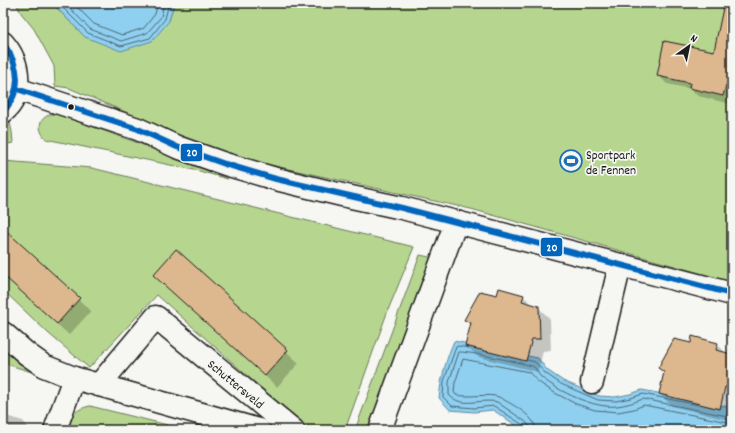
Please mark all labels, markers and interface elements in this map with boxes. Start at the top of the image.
north arrow [669,26,709,66]
text: N [687,31,700,48]
unlabelled marker [66,102,76,112]
line badge: 20 [180,143,203,162]
text: 20 [187,146,197,162]
place label: Sportpark de Fennen [586,147,636,181]
sports icon: Sportpark de Fennen [558,148,584,174]
line badge: 20 [540,237,563,257]
text: 20 [547,241,557,257]
street label: Schuttersveld [202,356,267,414]

